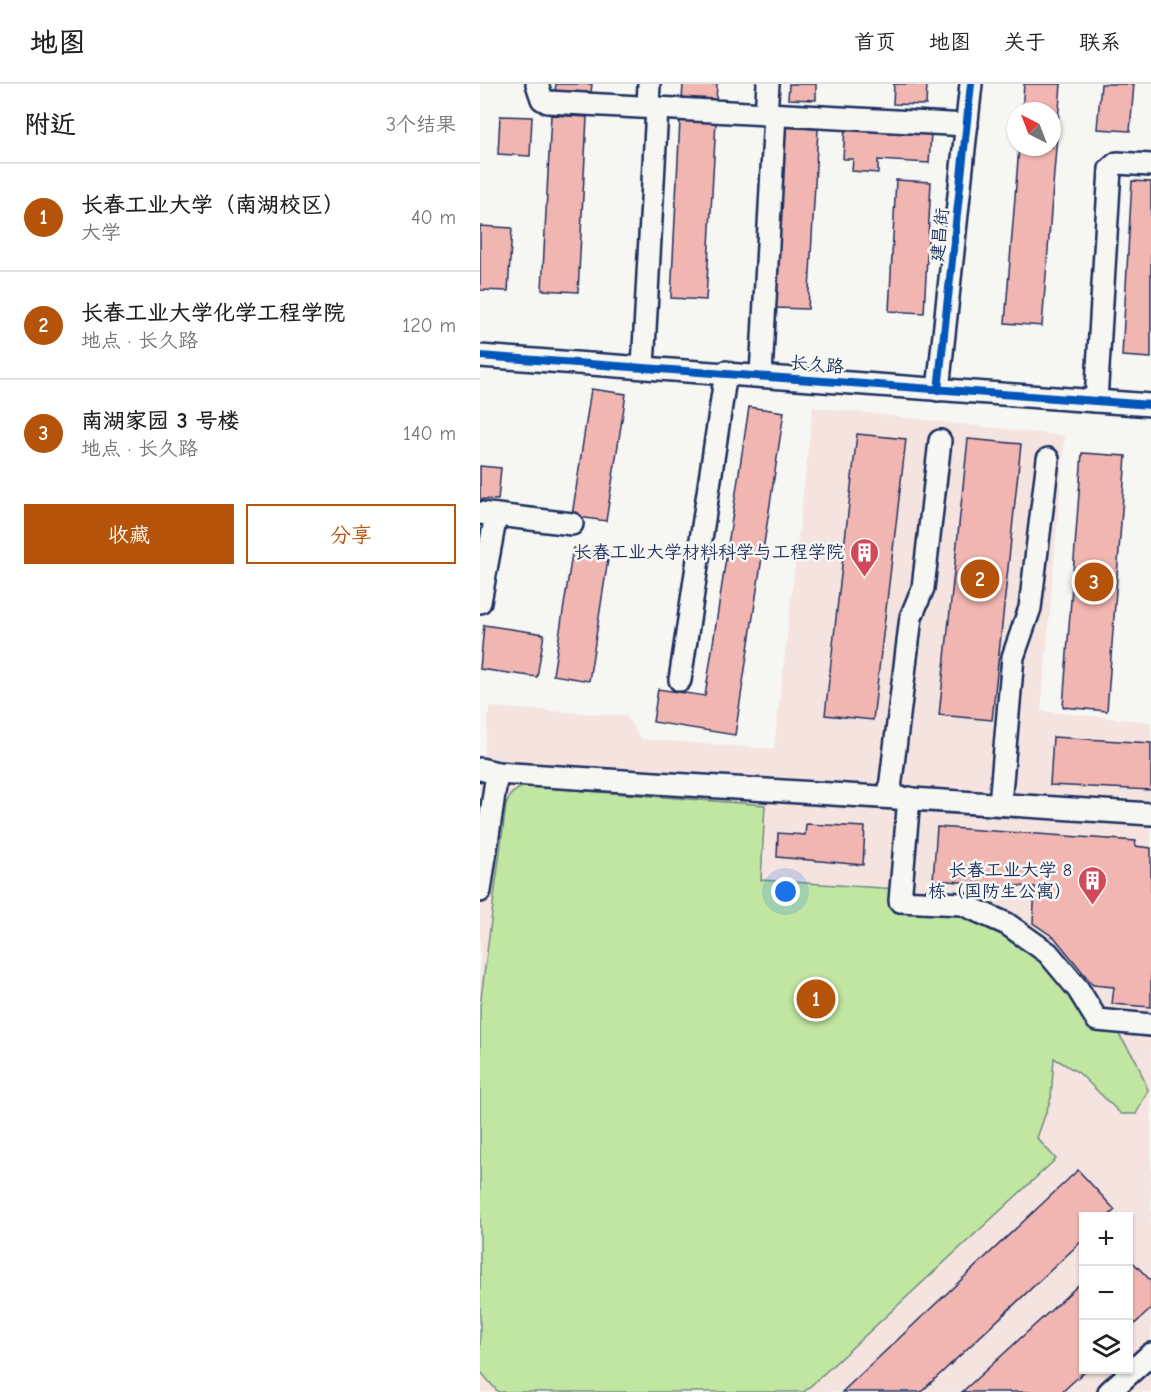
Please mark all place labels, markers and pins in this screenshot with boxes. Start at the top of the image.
building icon: 长春工业大学材料科学与工程学院 [849,536,881,578]
place label: 长春工业大学材料科学与工程学院 [574,542,844,563]
pin: 2 [960,556,1000,602]
pin: 3 [1074,560,1114,604]
place label: 长春工业大学 8 栋（国防生公寓） [928,860,1072,902]
building icon: 长春工业大学 8 栋（国防生公寓） [1077,864,1109,906]
pin: 1 [796,976,836,1022]

